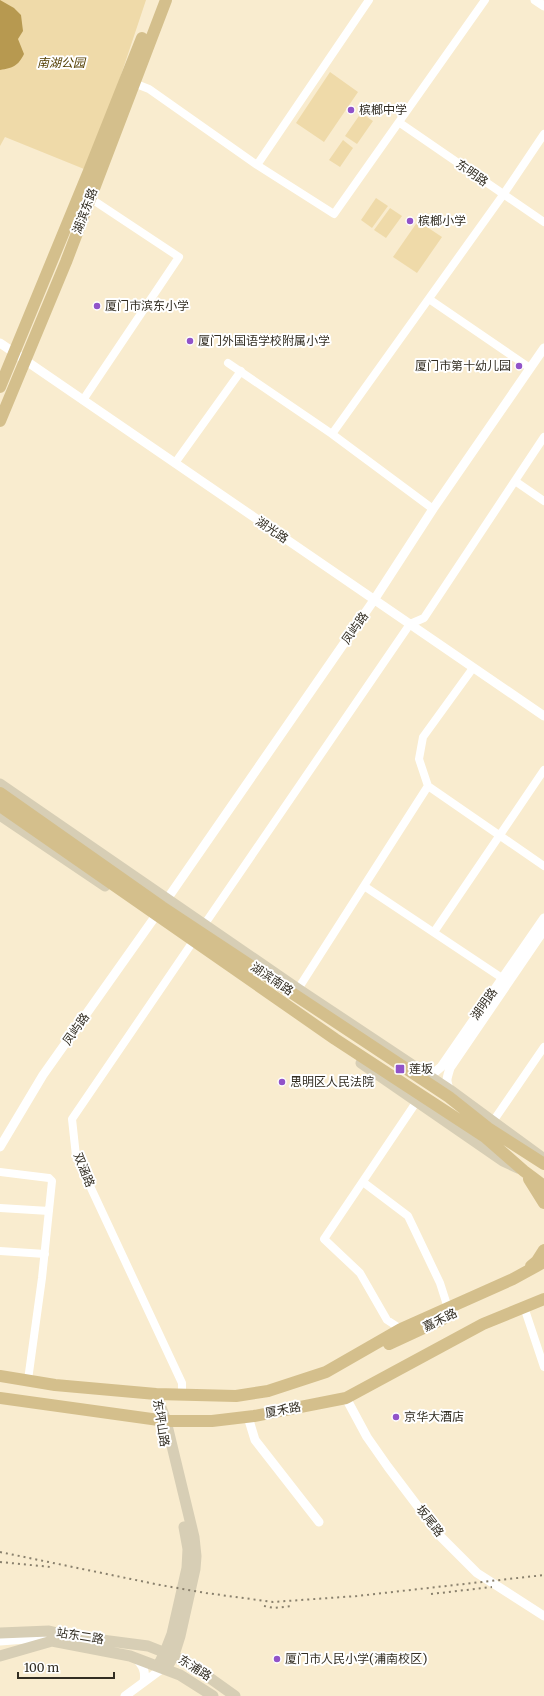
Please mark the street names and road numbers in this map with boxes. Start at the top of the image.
street label: 东明路 [453,156,491,189]
street label: 湖滨东路 [69,186,100,236]
street label: 湖光路 [253,513,291,546]
street label: 凤屿路 [338,609,371,647]
street label: 湖滨南路 [248,959,296,998]
street label: 湖明路 [467,985,500,1023]
street label: 凤屿路 [59,1010,92,1048]
street label: 双涵路 [71,1150,98,1189]
street label: 嘉禾路 [420,1305,459,1334]
street label: 东坪山路 [150,1398,173,1448]
street label: 厦禾路 [264,1399,302,1420]
street label: 坂尾路 [413,1502,447,1539]
street label: 站东二路 [55,1624,105,1647]
street label: 东浦路 [176,1652,215,1683]

